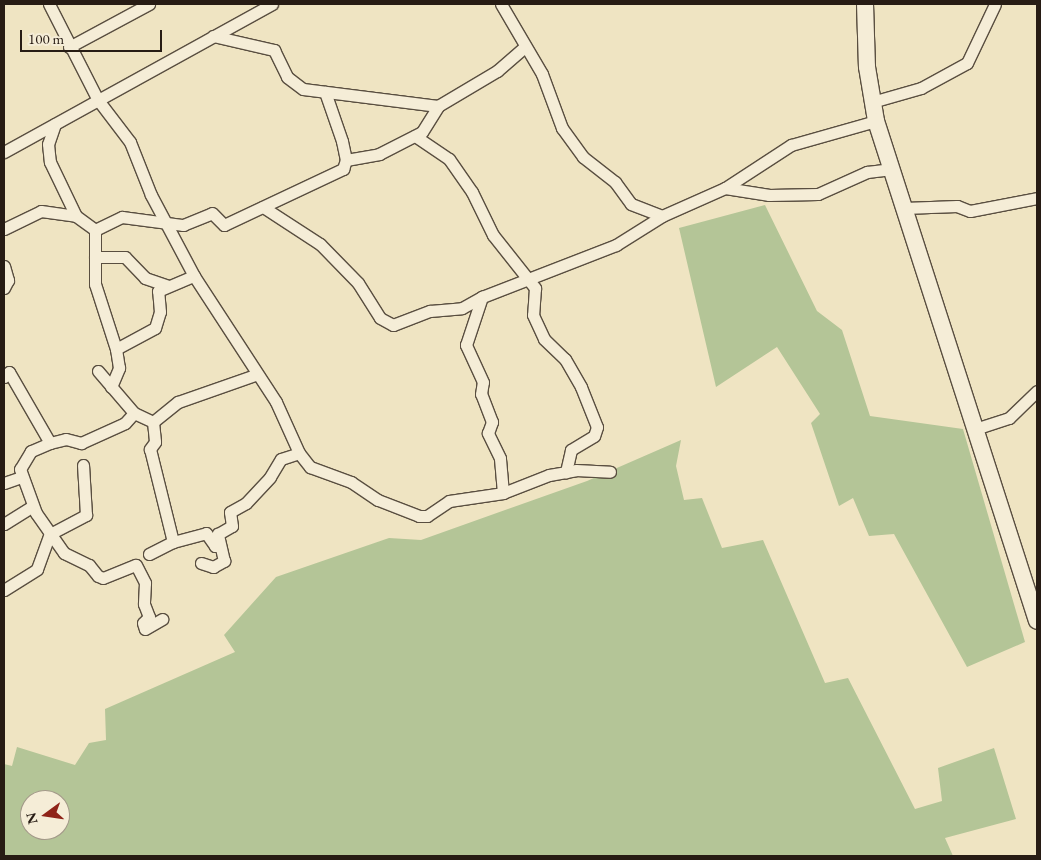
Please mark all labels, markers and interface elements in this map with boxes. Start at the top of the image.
scale bar [22,20,165,52]
text: 100 m [28,29,64,48]
north arrow [20,790,70,840]
text: N [21,811,42,826]

